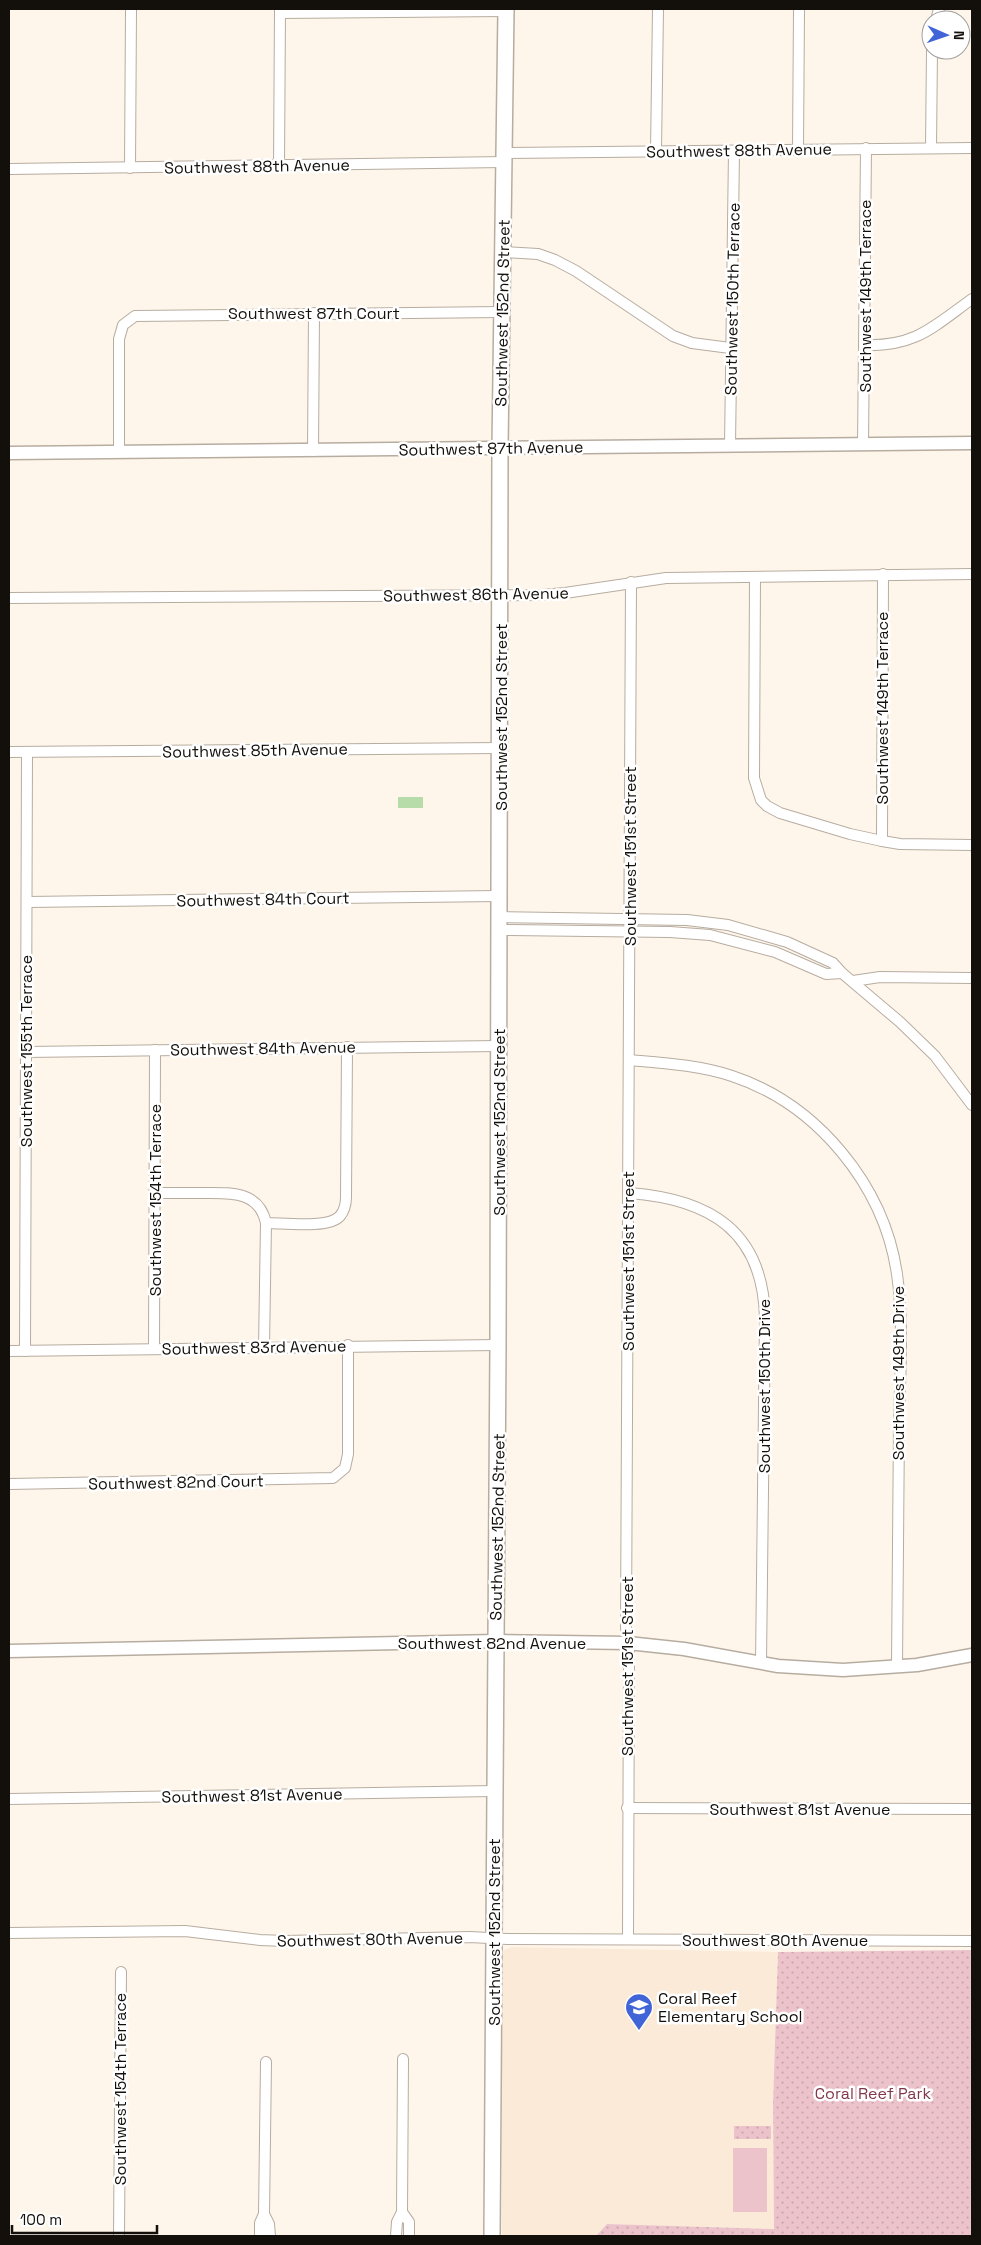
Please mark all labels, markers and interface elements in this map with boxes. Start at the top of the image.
north arrow [921,10,971,60]
text: N [950,30,968,40]
street label: Southwest 88th Avenue [646,138,832,163]
street label: Southwest 88th Avenue [164,154,350,179]
street label: Southwest 149th Terrace [855,200,876,392]
street label: Southwest 150th Terrace [720,202,745,396]
street label: Southwest 152nd Street [490,219,515,407]
street label: Southwest 87th Court [228,303,400,324]
street label: Southwest 87th Avenue [398,436,584,461]
street label: Southwest 86th Avenue [383,582,569,607]
street label: Southwest 149th Terrace [872,612,893,804]
street label: Southwest 152nd Street [491,623,512,811]
street label: Southwest 85th Avenue [162,738,348,763]
street label: Southwest 151st Street [620,766,641,946]
street label: Southwest 84th Court [176,887,350,912]
street label: Southwest 155th Terrace [16,955,37,1147]
street label: Southwest 152nd Street [489,1028,510,1216]
street label: Southwest 84th Avenue [170,1036,356,1061]
street label: Southwest 154th Terrace [145,1104,166,1296]
street label: Southwest 151st Street [618,1171,639,1351]
street label: Southwest 149th Drive [888,1286,909,1460]
street label: Southwest 150th Drive [754,1299,775,1473]
street label: Southwest 83rd Avenue [162,1335,346,1360]
street label: Southwest 152nd Street [485,1433,510,1621]
street label: Southwest 82nd Court [88,1470,264,1495]
street label: Southwest 151st Street [617,1576,638,1756]
street label: Southwest 82nd Avenue [398,1633,586,1654]
street label: Southwest 81st Avenue [161,1783,343,1808]
street label: Southwest 81st Avenue [709,1799,891,1820]
street label: Southwest 152nd Street [484,1838,505,2026]
street label: Southwest 80th Avenue [277,1927,463,1952]
street label: Southwest 80th Avenue [682,1930,868,1951]
place label: Coral Reef Elementary School [658,1988,803,2027]
school or university icon: Coral Reef Elementary School [624,1992,654,2031]
street label: Southwest 154th Terrace [110,1993,131,2185]
park label: Coral Reef Park [815,2083,932,2104]
scale bar [12,2202,158,2234]
text: 100 m [20,2210,62,2229]

